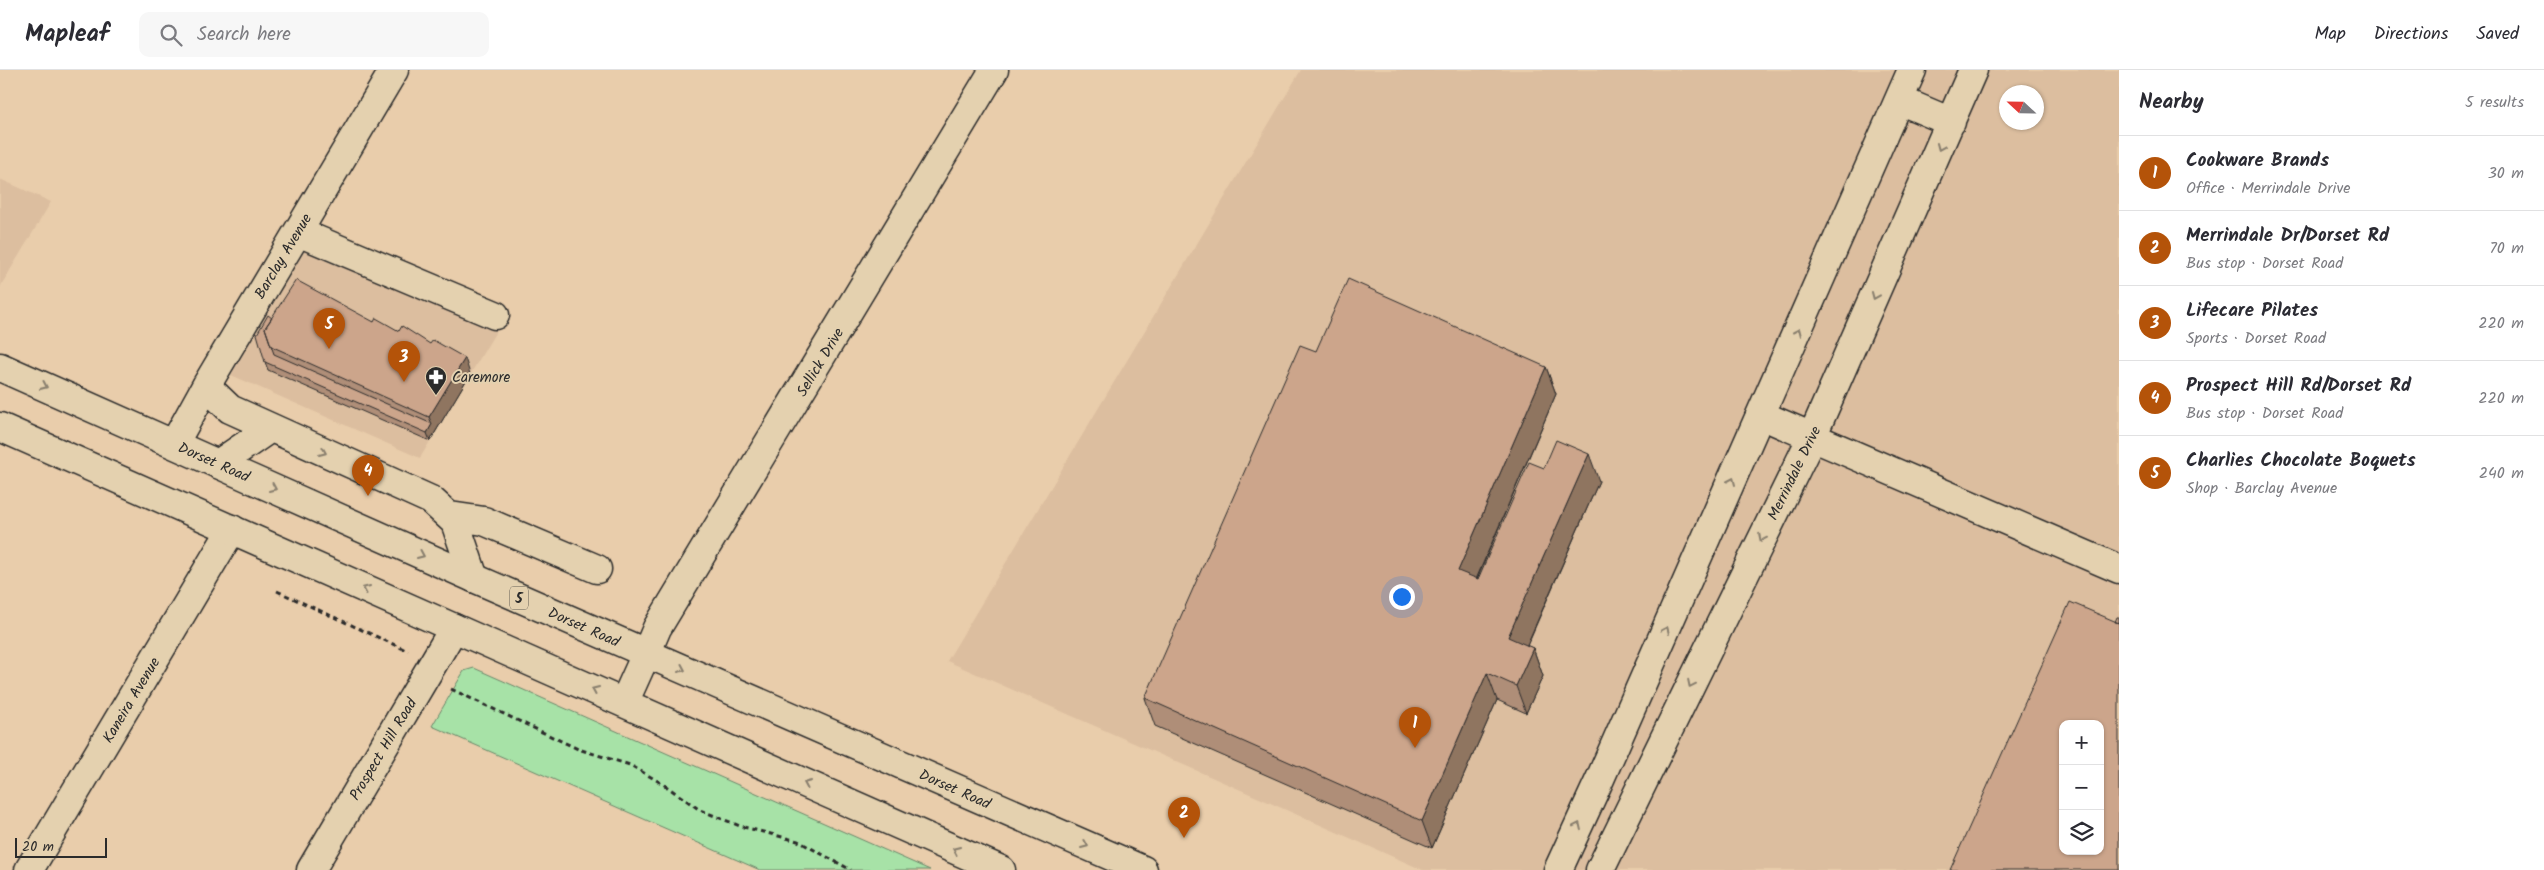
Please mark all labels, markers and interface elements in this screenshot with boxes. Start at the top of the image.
search box [139,12,489,57]
text: Mapleaf [25,15,109,54]
text: Search here [197,20,291,50]
text: Map [2314,20,2346,49]
text: Directions [2374,20,2448,49]
text: Saved [2476,20,2519,49]
icon: search [157,21,185,49]
north arrow [1999,85,2044,130]
text: Nearby [2139,86,2204,119]
text: 5 results [2465,90,2524,115]
one-way arrow [1936,142,1947,151]
text: Cookware Brands [2186,146,2329,176]
text: 1 [2153,161,2157,186]
text: 30 m [2488,161,2524,186]
text: Office · Merrindale Drive [2186,176,2350,201]
street label: Barclay Avenue [249,209,319,304]
text: Merrindale Dr/Dorset Rd [2186,221,2389,251]
text: 2 [2150,236,2160,261]
text: 70 m [2489,236,2524,261]
text: Bus stop · Dorset Road [2186,251,2343,276]
one-way arrow [1871,291,1882,300]
text: Lifecare Pilates [2186,296,2318,326]
pin: 5 [313,308,345,349]
text: 3 [2151,311,2159,336]
text: 220 m [2478,311,2524,336]
street label: Sellick Drive [791,323,851,402]
text: Sports · Dorset Road [2186,326,2326,351]
one-way arrow [1791,328,1802,337]
pin: 3 [388,341,420,382]
pharmacy icon: Caremore [424,365,448,396]
place label: Caremore [452,366,510,390]
text: Prospect Hill Rd/Dorset Rd [2186,371,2411,401]
one-way arrow [39,380,48,390]
text: 4 [2151,386,2159,411]
text: 220 m [2478,386,2524,411]
text: Bus stop · Dorset Road [2186,401,2343,426]
street label: Merrindale Drive [1762,422,1828,525]
street label: Dorset Road [174,436,254,490]
one-way arrow [318,446,327,457]
text: Charlies Chocolate Boquets [2186,446,2416,476]
pin: 4 [352,455,384,496]
text: 5 [2151,461,2159,486]
text: 240 m [2479,461,2524,486]
text: Shop · Barclay Avenue [2186,476,2337,501]
one-way arrow [1726,477,1736,486]
one-way arrow [268,482,277,493]
one-way arrow [1758,533,1768,542]
one-way arrow [416,548,425,559]
one-way arrow [362,584,371,595]
your location [1389,584,1415,610]
road number: 5 [510,586,528,610]
street label: Dorset Road [544,601,624,655]
one-way arrow [1660,626,1671,635]
street label: Kaneira Avenue [97,653,167,748]
one-way arrow [677,663,686,674]
one-way arrow [1687,679,1697,688]
one-way arrow [591,686,600,696]
street label: Prospect Hill Road [344,693,424,805]
pin: 1 [1399,707,1431,748]
map controls [2059,720,2104,855]
button: + [2059,720,2104,765]
street label: Dorset Road [915,763,995,817]
button: − [2059,765,2104,810]
one-way arrow [803,780,812,791]
pin: 2 [1168,797,1200,838]
button: layers [2059,810,2104,855]
one-way arrow [1572,822,1583,831]
scale bar [15,835,108,858]
text: 20 m [22,836,54,858]
one-way arrow [1080,839,1088,849]
one-way arrow [952,846,961,857]

